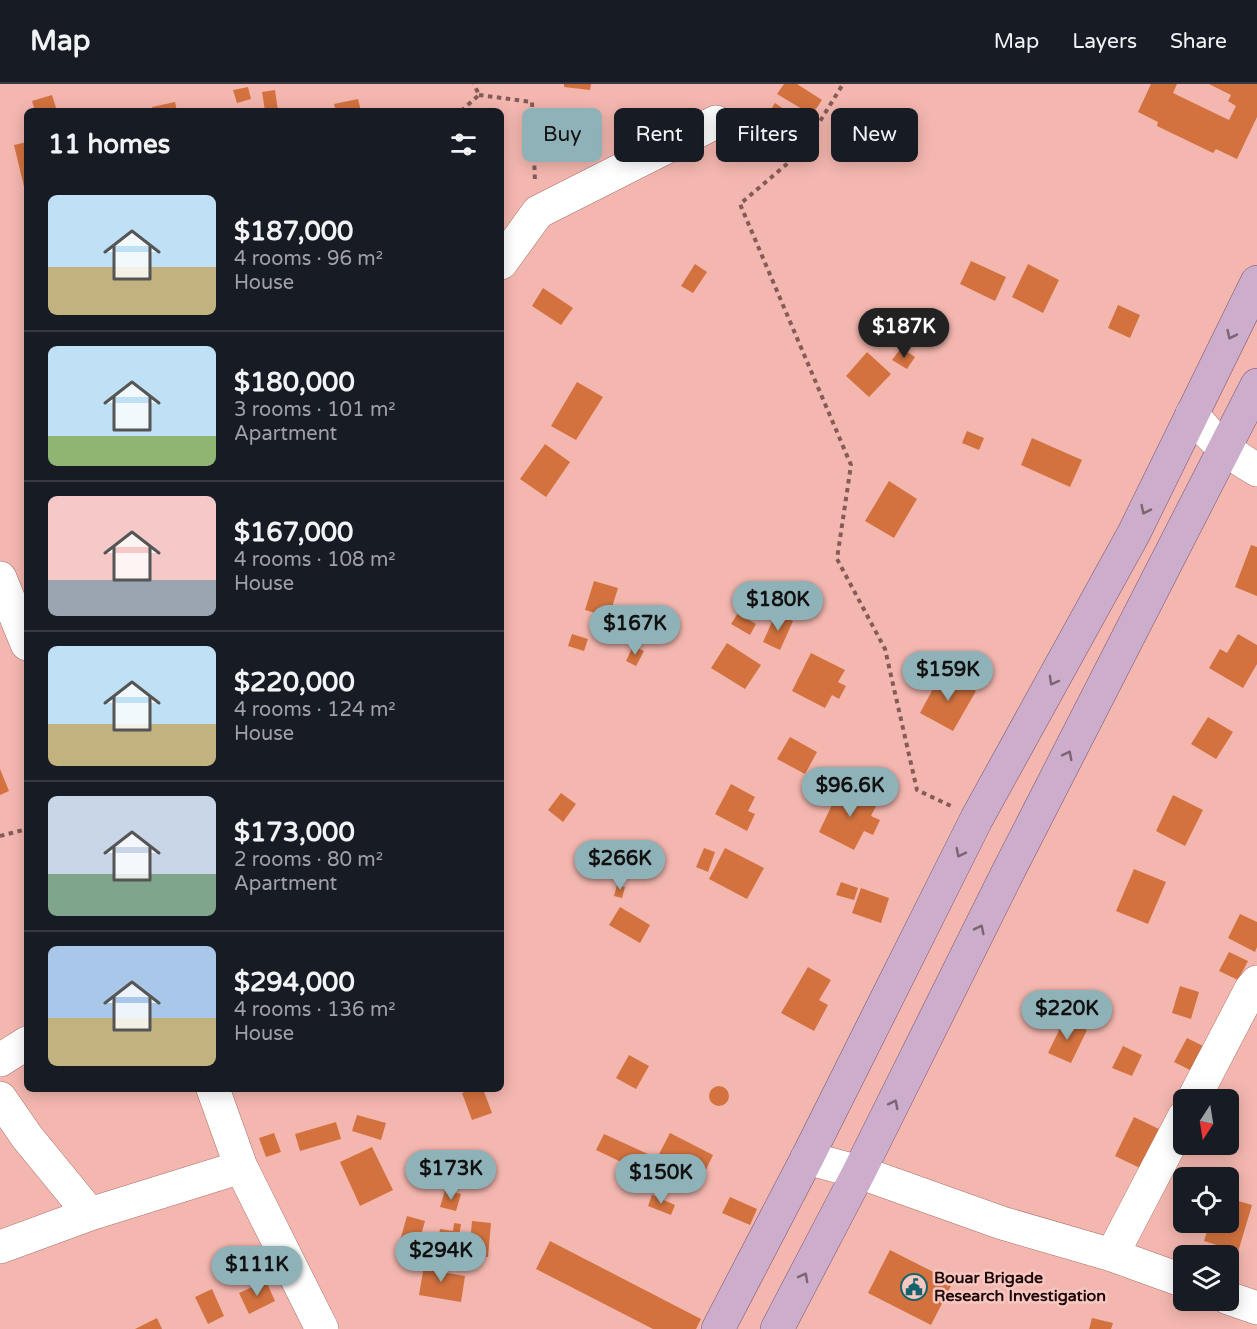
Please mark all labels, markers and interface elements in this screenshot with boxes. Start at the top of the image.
text: Map [30,24,90,58]
text: Map [994,29,1039,54]
text: Layers [1072,29,1137,54]
text: Share [1170,29,1227,54]
chip: Buy [522,108,602,162]
chip: Rent [614,108,704,162]
chip: Filters [716,108,819,162]
chip: New [831,108,918,162]
icon: filters [447,128,480,161]
text: 11 homes [48,129,170,160]
text: $187,000 [234,216,353,247]
icon: home [96,219,168,291]
text: 4 rooms · 96 m² [234,247,383,271]
text: House [234,271,294,295]
pin: $187K [862,308,946,359]
text: $187K [872,315,936,339]
one-way arrow [1227,328,1239,339]
text: $180,000 [234,367,355,398]
icon: home [96,370,168,442]
text: 3 rooms · 101 m² [234,398,396,422]
text: Apartment [234,422,337,446]
one-way arrow [1141,503,1153,514]
text: $167,000 [234,517,353,548]
icon: home [96,520,168,592]
text: 4 rooms · 108 m² [234,548,396,572]
text: House [234,572,294,596]
pin: $180K [736,581,820,632]
text: $180K [746,588,810,612]
pin: $167K [593,605,677,656]
text: $167K [603,612,667,636]
pin: $159K [906,651,990,702]
text: $159K [916,658,980,682]
text: $220,000 [234,667,355,698]
icon: home [96,670,168,742]
one-way arrow [1049,675,1060,685]
text: 4 rooms · 124 m² [234,698,396,722]
text: House [234,722,294,746]
one-way arrow [1061,751,1072,762]
pin: $96.6K [801,767,899,818]
text: $96.6K [816,774,884,798]
text: $173,000 [234,817,355,848]
icon: home [96,820,168,892]
pin: $266K [578,840,662,891]
one-way arrow [956,846,967,857]
text: $266K [588,847,652,871]
text: 2 rooms · 80 m² [234,848,383,872]
text: Apartment [234,872,337,896]
one-way arrow [973,925,985,936]
text: $294,000 [234,967,355,998]
icon: home [96,970,168,1042]
pin: $220K [1025,990,1109,1041]
text: $220K [1035,997,1099,1021]
text: 4 rooms · 136 m² [234,998,396,1022]
text: House [234,1022,294,1046]
north arrow [1173,1089,1239,1155]
map controls [1173,1089,1239,1311]
one-way arrow [886,1099,898,1110]
pin: $173K [409,1150,493,1201]
pin: $150K [619,1154,703,1205]
text: $173K [419,1157,483,1181]
text: $150K [629,1161,693,1185]
button: locate [1173,1167,1239,1233]
pin: $294K [399,1232,483,1283]
text: $294K [409,1239,473,1263]
button: layers [1173,1245,1239,1311]
pin: $111K [215,1246,299,1297]
text: $111K [225,1253,289,1277]
place label: Bouar Brigade Research Investigation [934,1268,1106,1306]
public building icon: Bouar Brigade Research Investigation [899,1272,929,1302]
one-way arrow [797,1273,808,1283]

